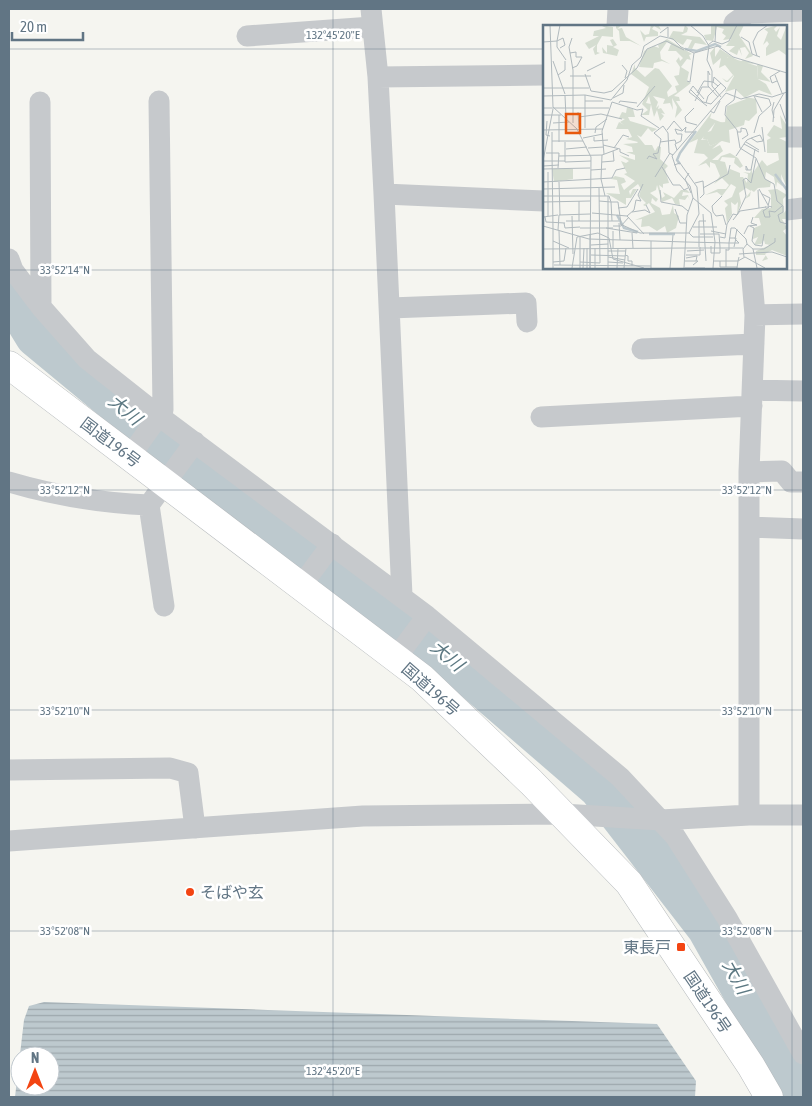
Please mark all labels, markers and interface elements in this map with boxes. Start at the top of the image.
scale bar [12,10,84,42]
text: 20 m [20,18,47,35]
inset map [543,25,787,269]
text: 132°45'20"E [306,28,360,42]
text: 33°52'14"N [40,263,90,277]
water label: 大川 [105,390,147,431]
street label: 国道196号 [77,414,145,470]
text: 33°52'12"N [40,483,90,497]
text: 33°52'12"N [722,483,772,497]
water label: 大川 [427,636,469,677]
street label: 国道196号 [398,659,464,719]
text: 33°52'10"N [40,704,90,718]
text: 33°52'10"N [722,704,772,718]
place label: そばや玄 [200,883,264,901]
marker: そばや玄 [184,886,196,898]
text: 33°52'08"N [40,924,90,938]
text: 33°52'08"N [722,924,772,938]
place label: 東長戸 [623,938,671,956]
marker: 東長戸 [675,941,687,953]
water label: 大川 [719,956,755,999]
street label: 国道196号 [681,968,735,1036]
north arrow [10,1046,60,1096]
text: N [31,1050,39,1066]
text: 132°45'20"E [306,1064,360,1078]

